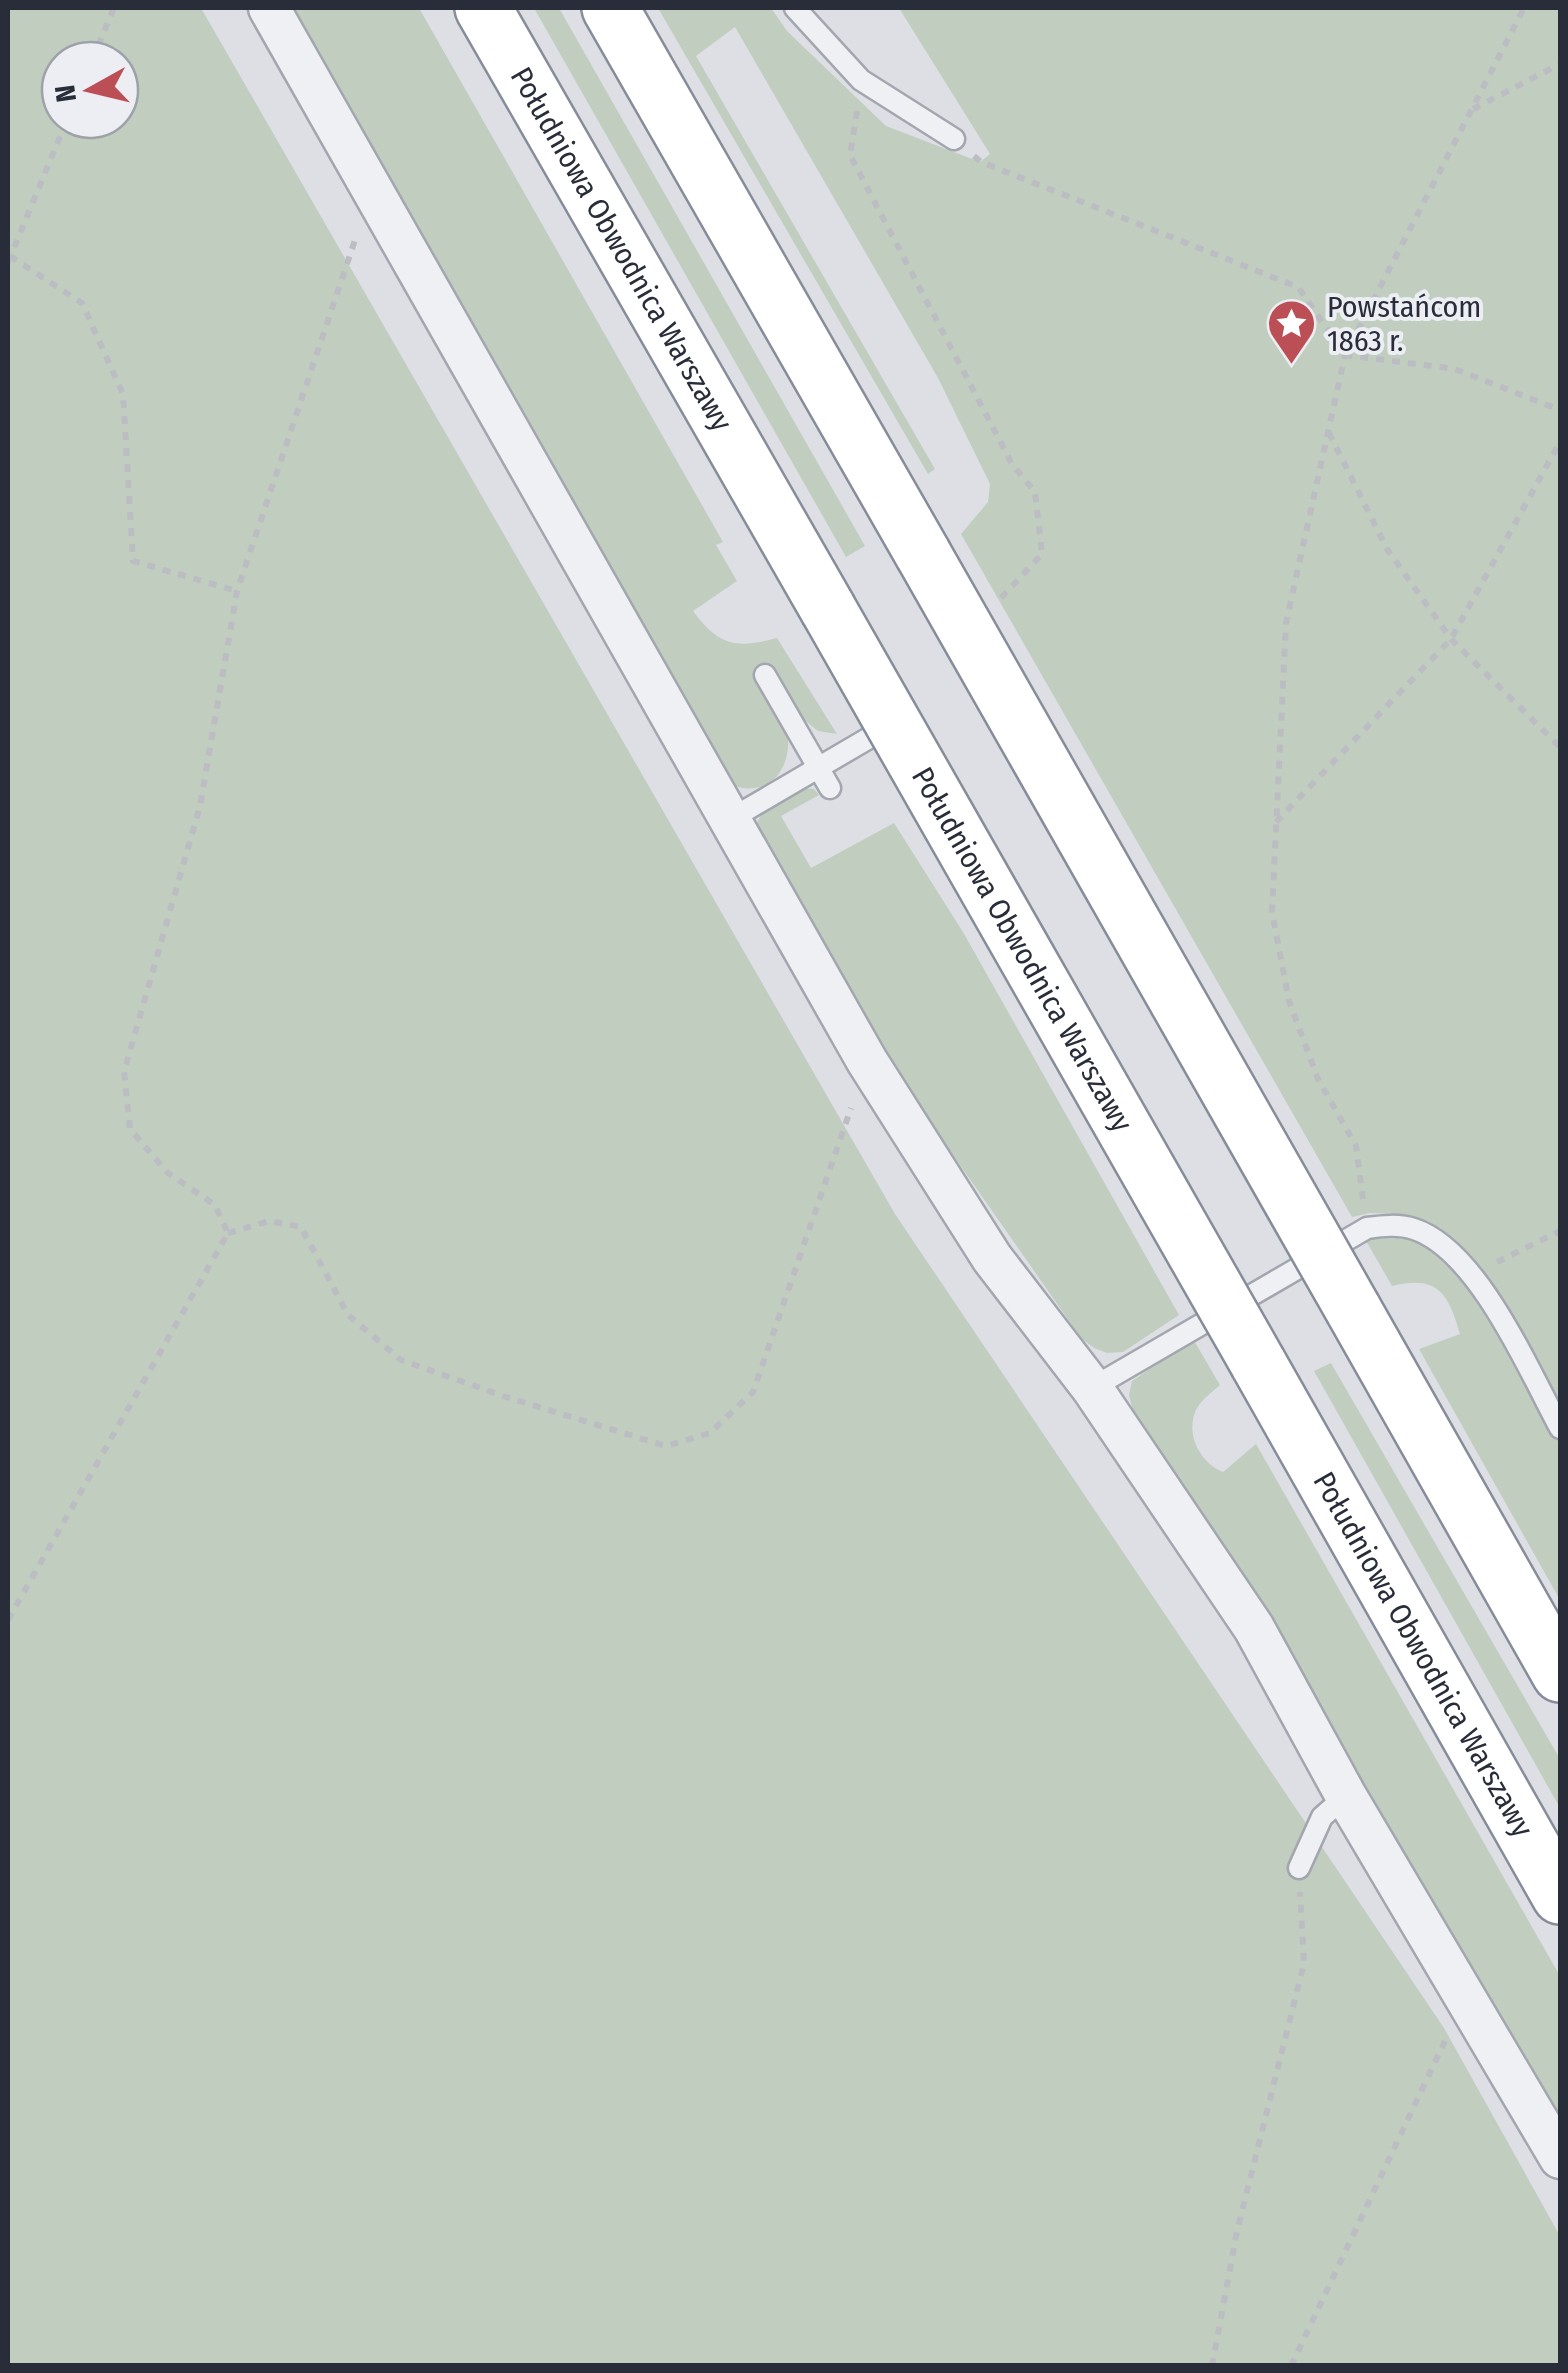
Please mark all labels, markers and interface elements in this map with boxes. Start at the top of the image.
north arrow [40,40,140,140]
street label: Południowa Obwodnica Warszawy [503,61,740,438]
text: N [48,83,83,104]
place label: Powstańcom 1863 r. [1327,289,1481,359]
place icon: Powstańcom 1863 r. [1266,298,1318,366]
street label: Południowa Obwodnica Warszawy [904,761,1141,1139]
street label: Południowa Obwodnica Warszawy [1306,1466,1541,1844]

